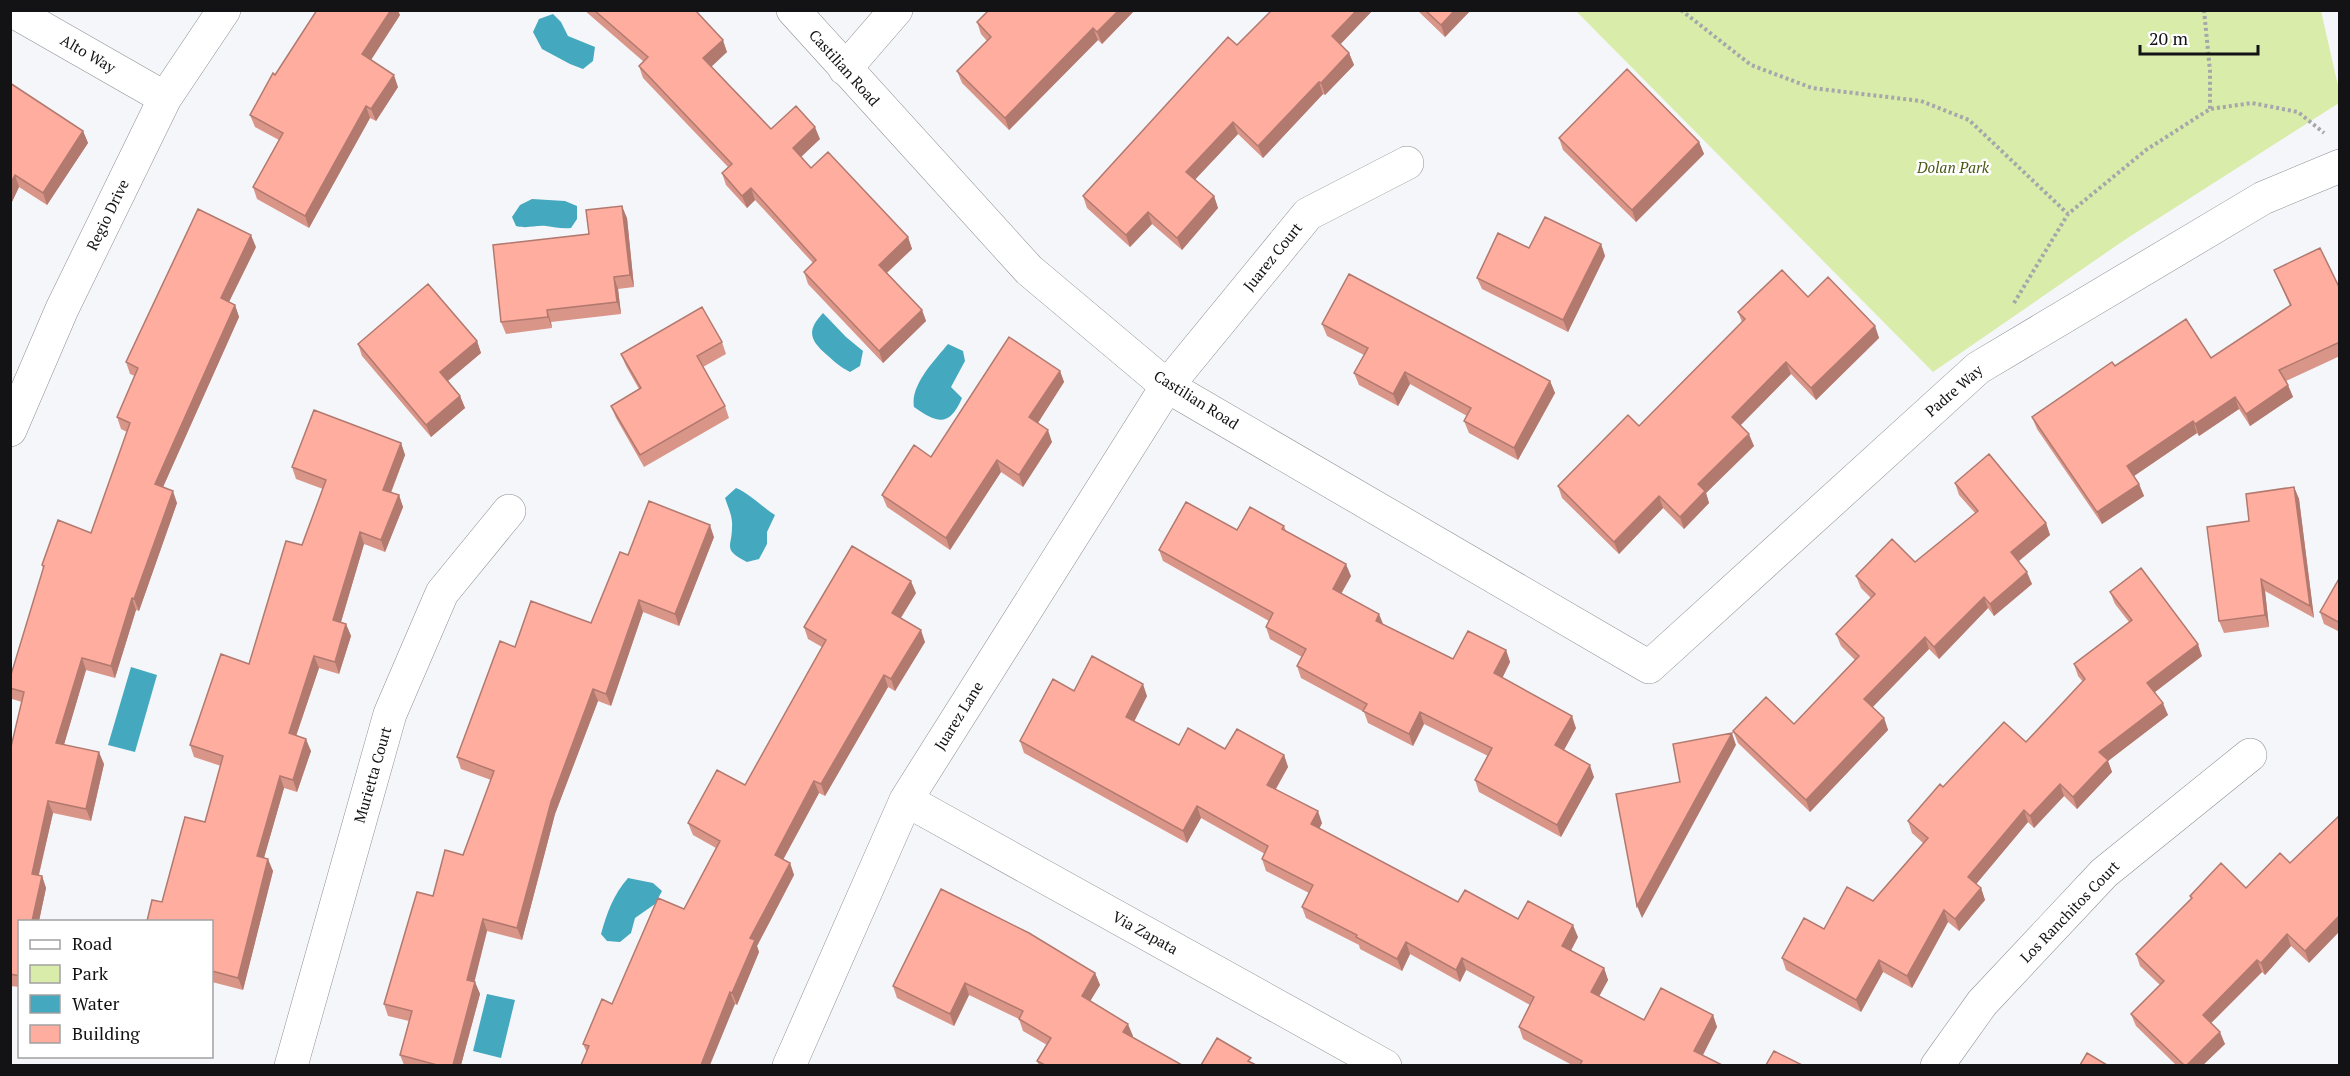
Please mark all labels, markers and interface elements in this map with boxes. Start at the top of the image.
scale bar [2140,18,2258,56]
street label: Castilian Road [805,25,884,110]
text: 20 m [2149,26,2189,50]
street label: Alto Way [57,29,120,77]
park label: Dolan Park [1916,157,1990,177]
street label: Regio Drive [81,176,133,254]
street label: Juarez Court [1238,218,1306,295]
street label: Padre Way [1920,359,1987,421]
street label: Castilian Road [1150,365,1243,433]
street label: Juarez Lane [929,677,987,754]
street label: Murietta Court [349,724,395,825]
street label: Los Ranchitos Court [2015,856,2124,967]
street label: Via Zapata [1109,906,1182,959]
legend [18,920,213,1058]
text: Road [72,931,112,955]
text: Park [72,961,109,985]
text: Water [72,991,119,1015]
text: Building [72,1021,140,1045]

